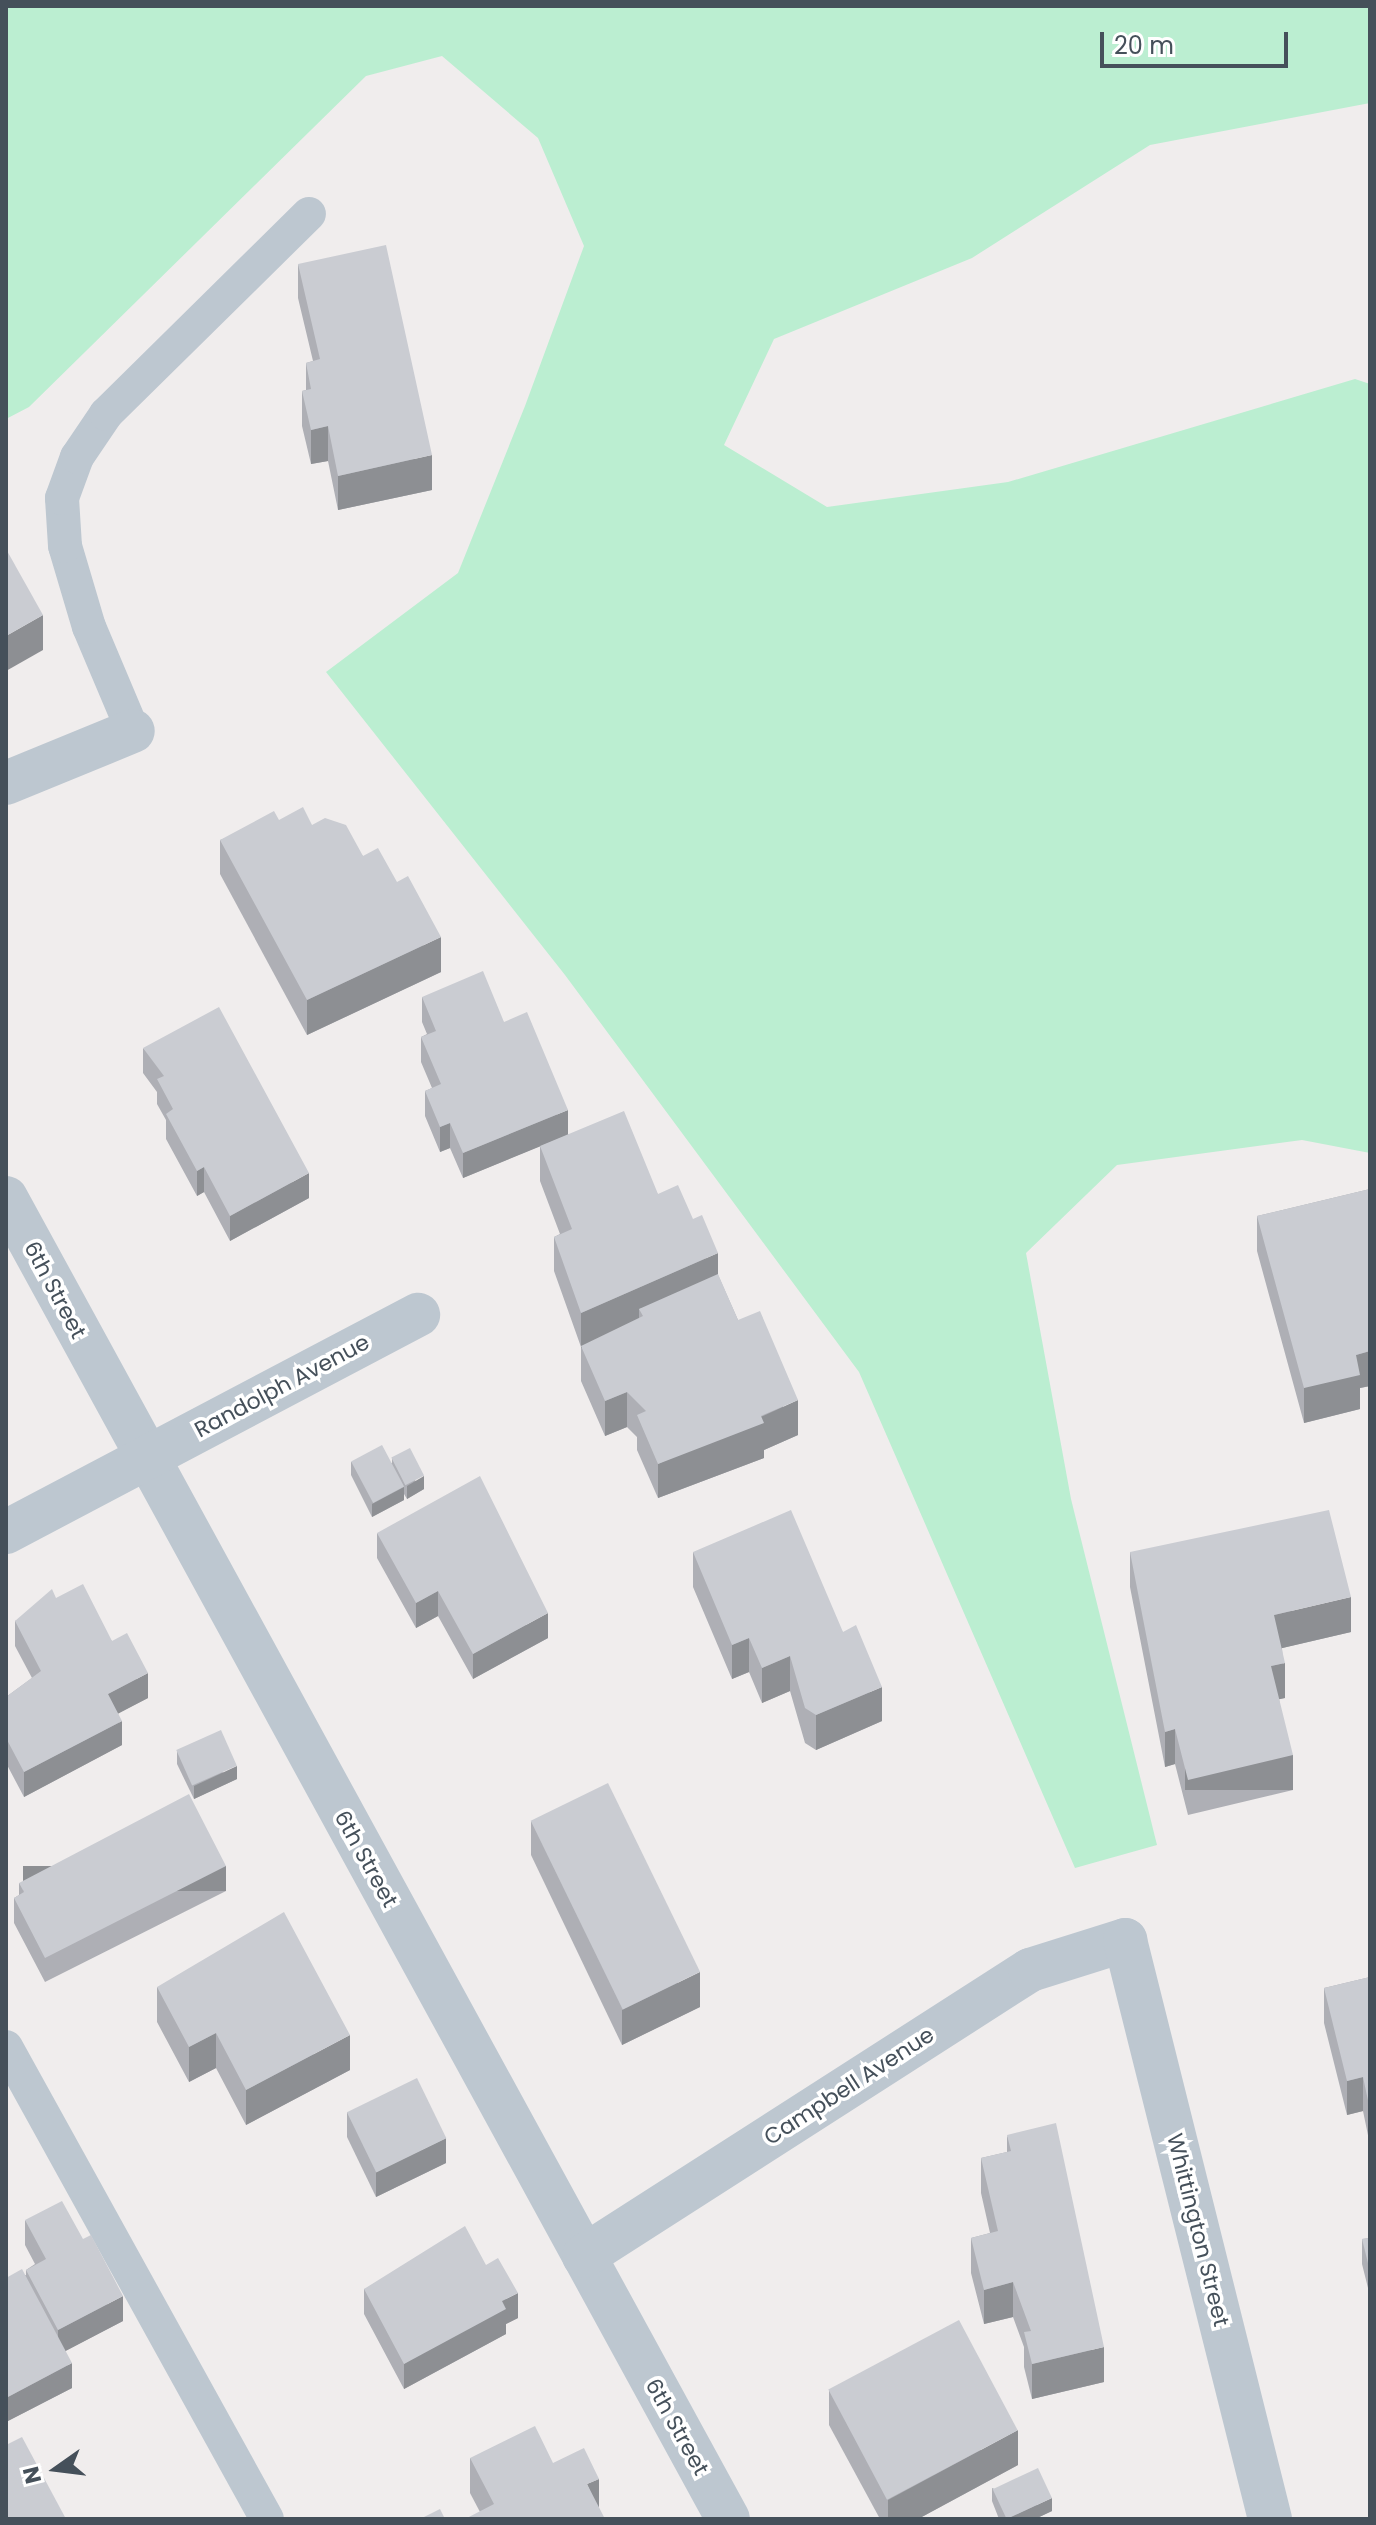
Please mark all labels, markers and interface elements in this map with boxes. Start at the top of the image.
scale bar [1104,16,1292,66]
text: 20 m [1114,29,1174,62]
street label: 6th Street [18,1237,92,1343]
street label: Randolph Avenue [190,1329,374,1443]
street label: 6th Street [329,1806,403,1912]
street label: Campbell Avenue [759,2021,939,2151]
street label: Whittington Street [1161,2131,1235,2329]
street label: 6th Street [640,2374,714,2480]
north arrow [16,2429,96,2509]
text: N [15,2463,49,2487]

